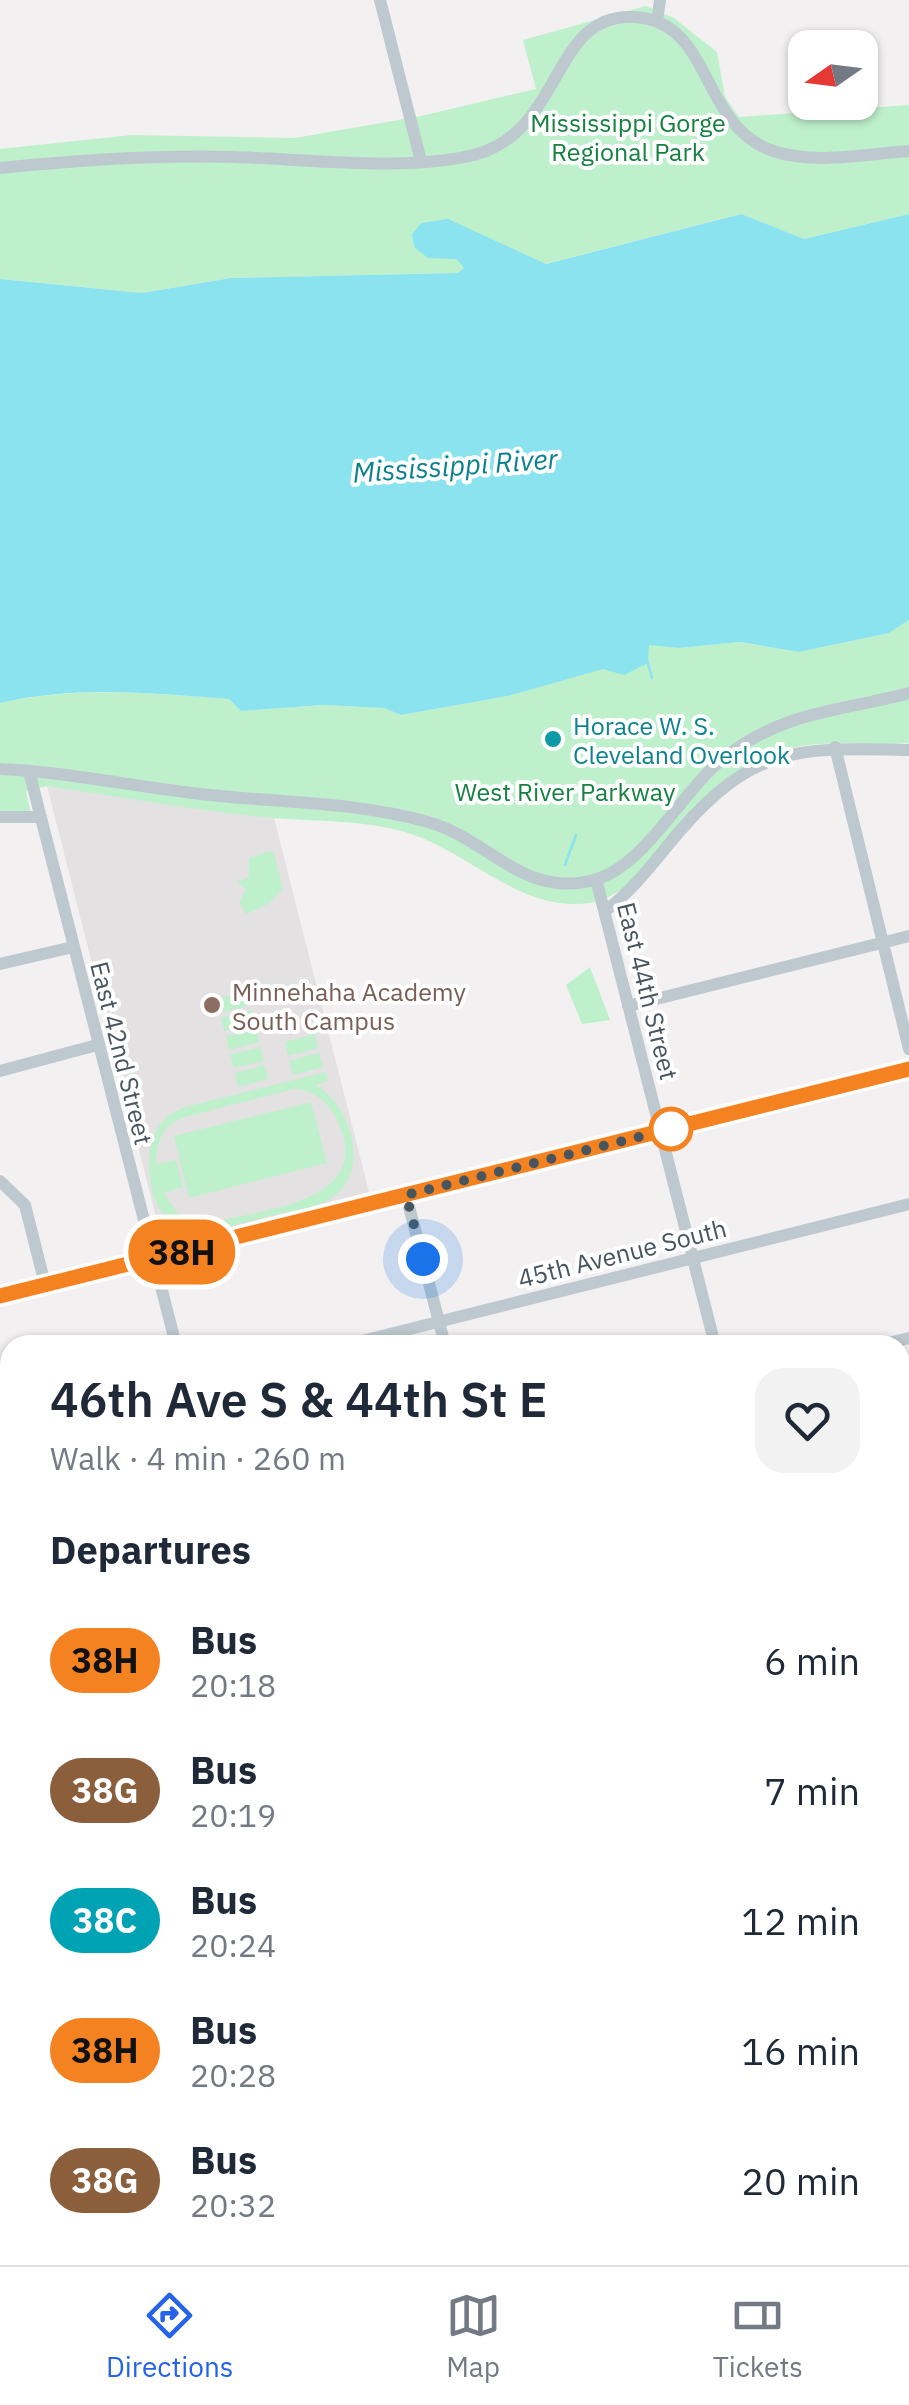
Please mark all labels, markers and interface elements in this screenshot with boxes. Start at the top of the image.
north arrow [788,30,878,120]
map controls [788,30,878,120]
park label: Mississippi Gorge Regional Park [530,106,726,168]
water label: Mississippi River [351,439,560,491]
place label: Horace W. S. Cleveland Overlook [573,709,790,771]
marker: Horace W. S. Cleveland Overlook [542,728,564,750]
park label: West River Parkway [455,775,676,808]
street label: East 44th Street [610,899,686,1083]
street label: East 42nd Street [83,958,161,1148]
place label: Minnehaha Academy South Campus [232,975,466,1037]
marker: Minnehaha Academy South Campus [201,994,223,1016]
unlabelled marker [650,1108,692,1150]
street label: 45th Avenue South [514,1211,730,1295]
line badge: 38H [124,1220,240,1284]
text: 38H [148,1229,216,1275]
your location [398,1234,448,1284]
text: 46th Ave S & 44th St E [50,1368,548,1430]
button: heart [755,1368,860,1473]
text: Walk · 4 min · 260 m [50,1437,346,1479]
text: Departures [50,1525,251,1574]
text: Bus [190,1615,257,1664]
text: 6 min [764,1636,860,1685]
text: 38H [71,1637,139,1683]
text: 20:18 [190,1664,276,1706]
text: Bus [190,1745,257,1794]
text: 7 min [764,1766,860,1815]
text: 38G [71,1767,139,1813]
text: 20:19 [190,1794,276,1836]
text: Bus [190,1875,257,1924]
text: 12 min [741,1896,860,1945]
text: 38C [73,1897,137,1943]
text: 20:24 [190,1924,276,1966]
text: Bus [190,2005,257,2054]
text: 16 min [741,2026,860,2075]
text: 38H [71,2027,139,2073]
text: 20:28 [190,2054,276,2096]
text: Bus [190,2135,257,2184]
text: 20 min [741,2156,860,2205]
text: 38G [71,2157,139,2203]
text: 20:32 [190,2184,276,2226]
tab: Directions [106,2288,233,2385]
tab: Map [446,2288,501,2385]
tab: Tickets [713,2288,803,2385]

